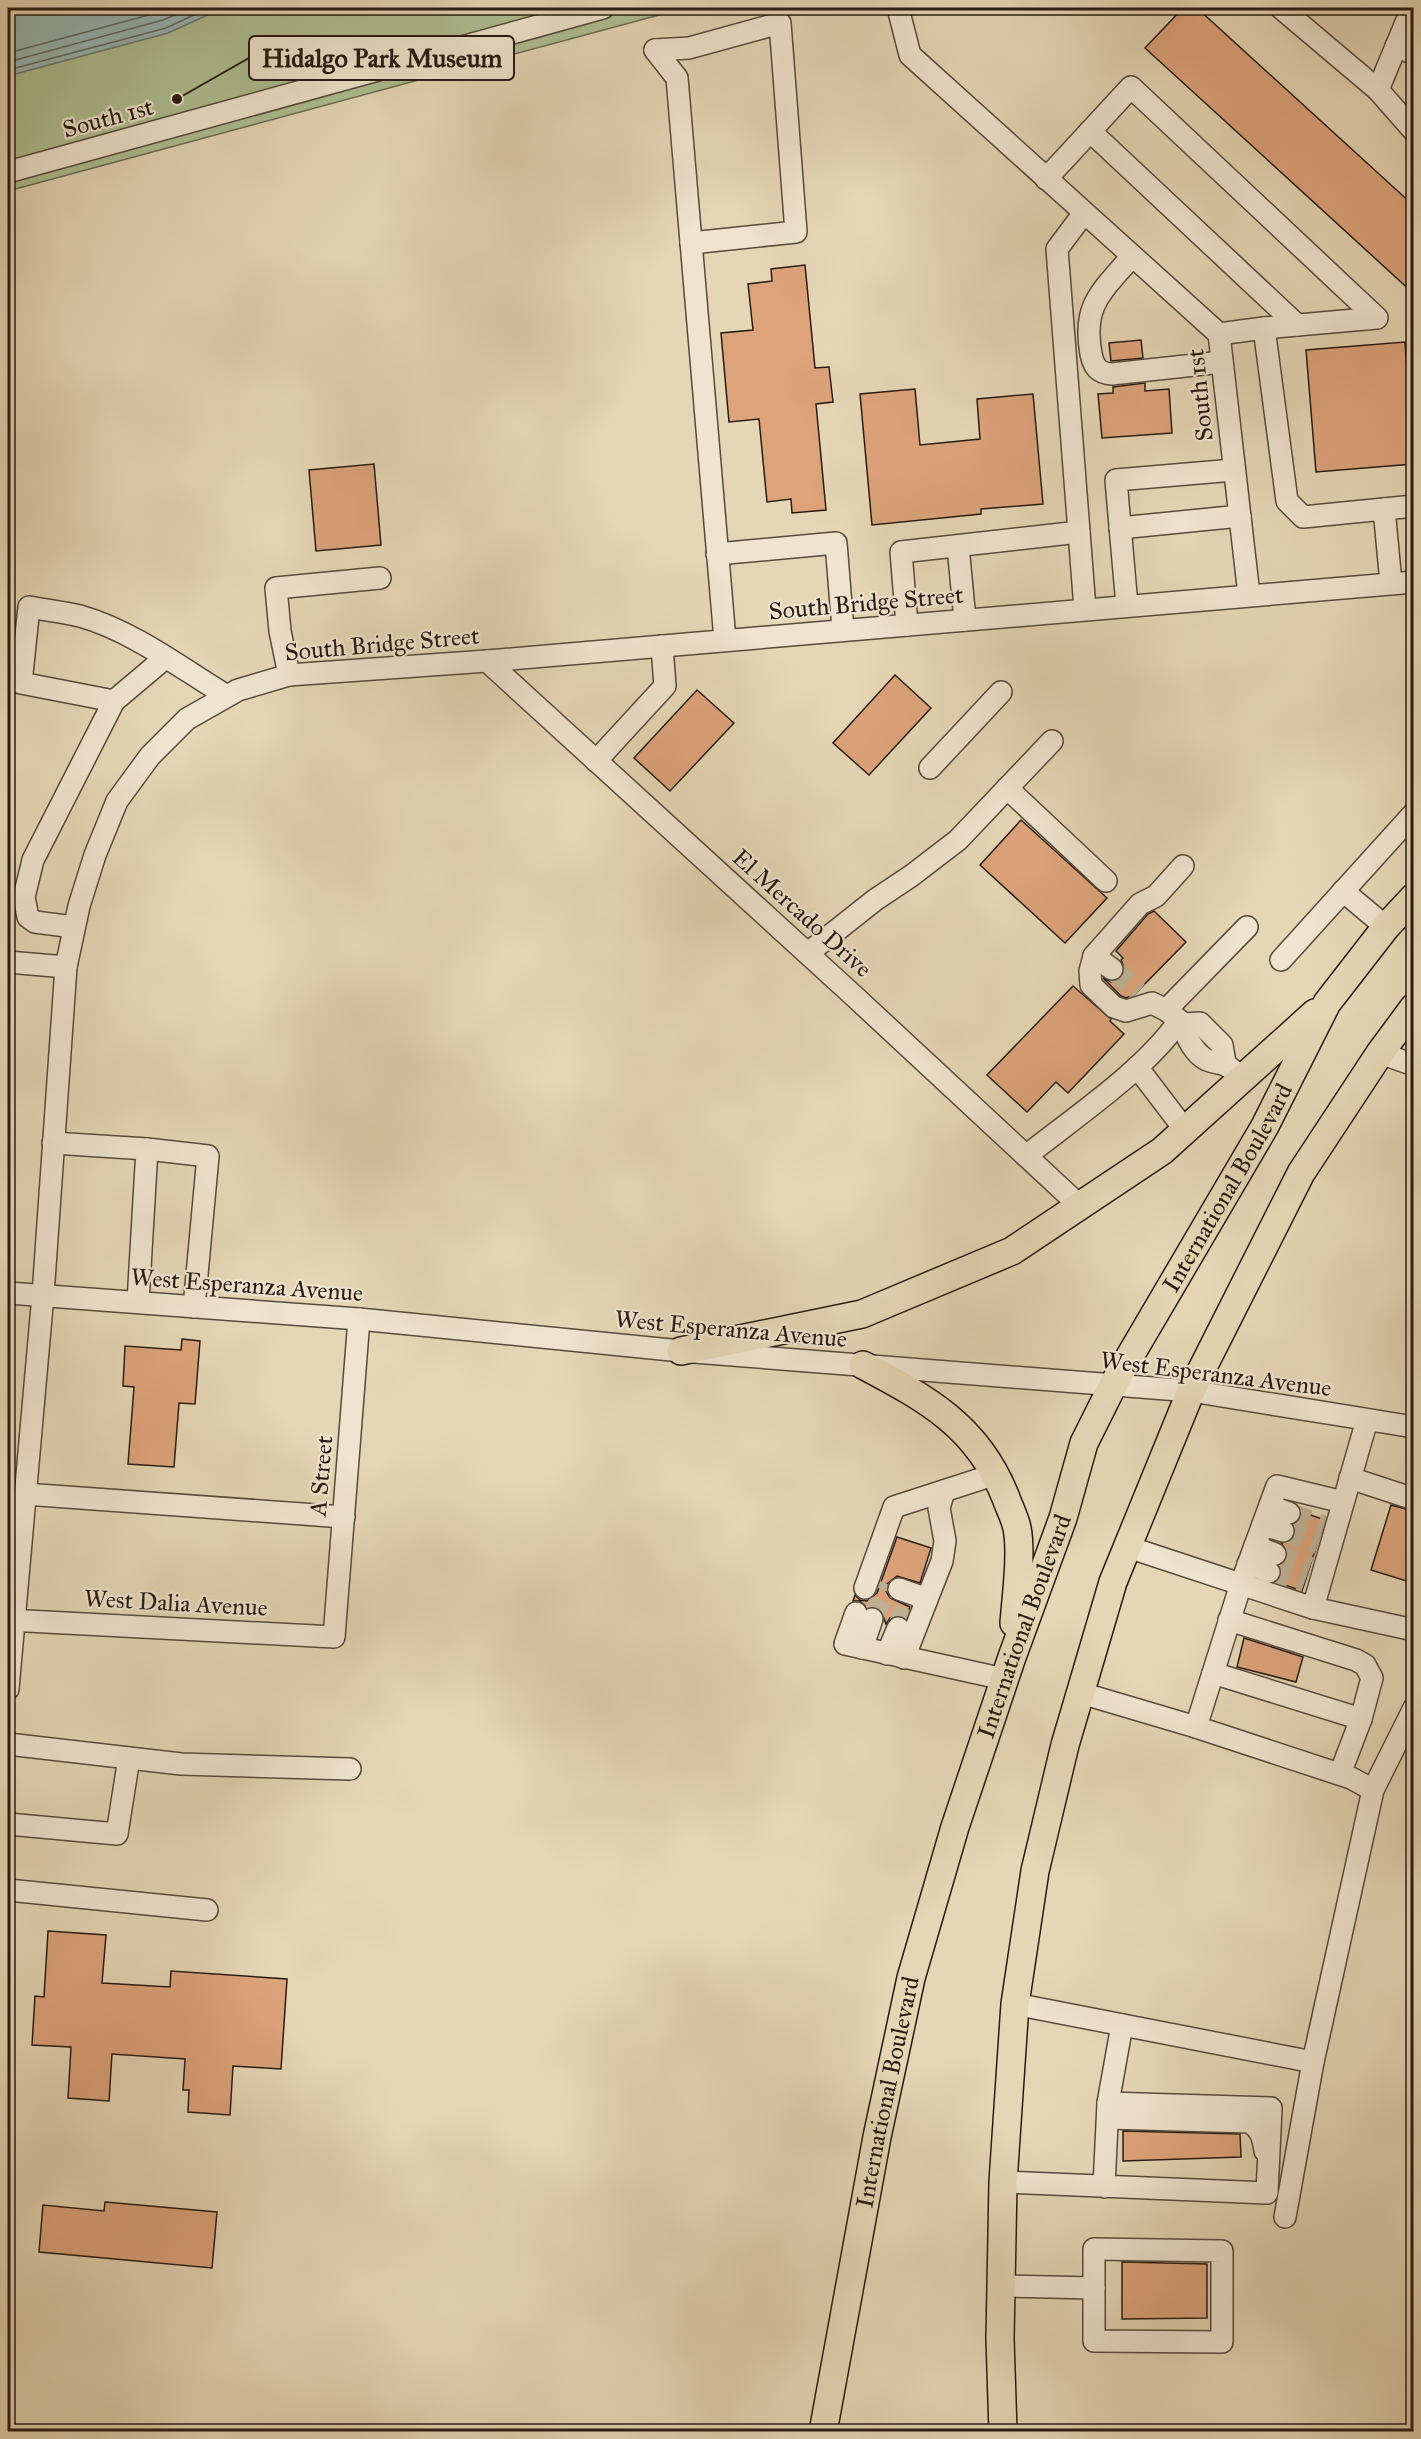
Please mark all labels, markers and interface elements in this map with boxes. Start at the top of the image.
callout: Hidalgo Park Museum [249,36,514,80]
text: Hidalgo Park Museum [262,42,502,75]
street label: South 1st [59,91,157,144]
street label: South 1st [1180,347,1220,443]
street label: South Bridge Street [767,580,965,626]
street label: South Bridge Street [283,621,481,667]
street label: El Mercado Drive [726,842,878,984]
street label: International Boulevard [1156,1078,1299,1297]
street label: West Esperanza Avenue [130,1262,364,1308]
street label: West Esperanza Avenue [614,1304,848,1354]
street label: West Esperanza Avenue [1099,1345,1333,1403]
street label: A Street [302,1434,340,1519]
street label: International Boulevard [971,1510,1078,1742]
street label: West Dalia Avenue [83,1583,269,1623]
street label: International Boulevard [849,1974,926,2210]

